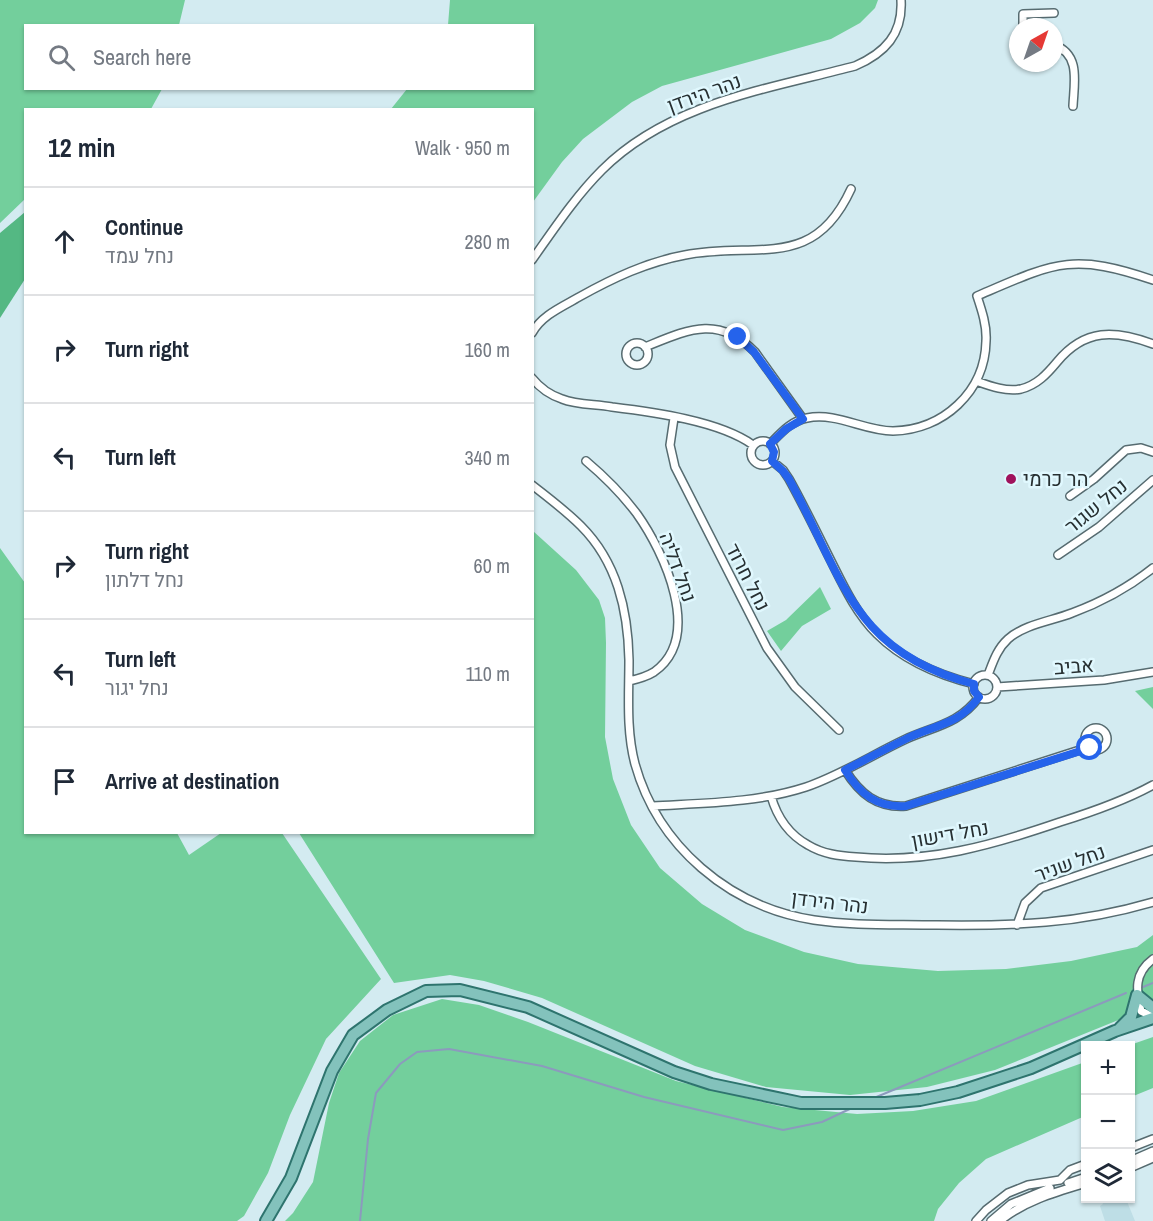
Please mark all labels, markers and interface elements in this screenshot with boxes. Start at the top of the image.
north arrow [1009,18,1063,72]
search box [24,24,534,90]
icon: search [45,41,78,74]
text: Search here [93,42,191,72]
street label: נהר הירדן [663,67,745,118]
text: 12 min [48,130,116,165]
text: Walk · 950 m [415,134,510,161]
text: Continue [105,212,183,242]
icon: ahead [48,225,81,258]
text: 280 m [464,228,510,255]
text: נחל עמד [105,242,174,269]
route end [724,323,750,349]
icon: right [48,333,81,366]
text: Turn right [105,334,189,364]
text: 160 m [464,336,510,363]
icon: left [48,441,81,474]
text: Turn left [105,442,176,472]
text: 340 m [464,444,510,471]
place label: הר כרמי [1023,465,1088,492]
marker: הר כרמי [1004,472,1018,486]
street label: נחל שגור [1059,472,1133,539]
street label: נחל דליה [653,528,704,606]
text: Turn right [105,536,189,566]
street label: נחל חרוד [720,538,777,615]
icon: right [48,549,81,582]
text: 60 m [474,552,510,579]
text: נחל דלתון [105,566,184,593]
text: Turn left [105,644,176,674]
street label: אביב [1053,651,1095,680]
icon: left [48,657,81,690]
text: 110 m [466,660,510,687]
text: נחל יגור [105,674,169,701]
route start [1076,734,1102,760]
icon: arrive [48,765,81,798]
text: Arrive at destination [105,766,279,796]
street label: נחל דישון [909,813,991,854]
street label: נחל שניר [1031,837,1109,888]
street label: נהר הירדן [790,883,870,920]
map controls [1081,1041,1135,1203]
button: + [1081,1041,1135,1095]
button: − [1081,1095,1135,1149]
button: layers [1081,1149,1135,1203]

